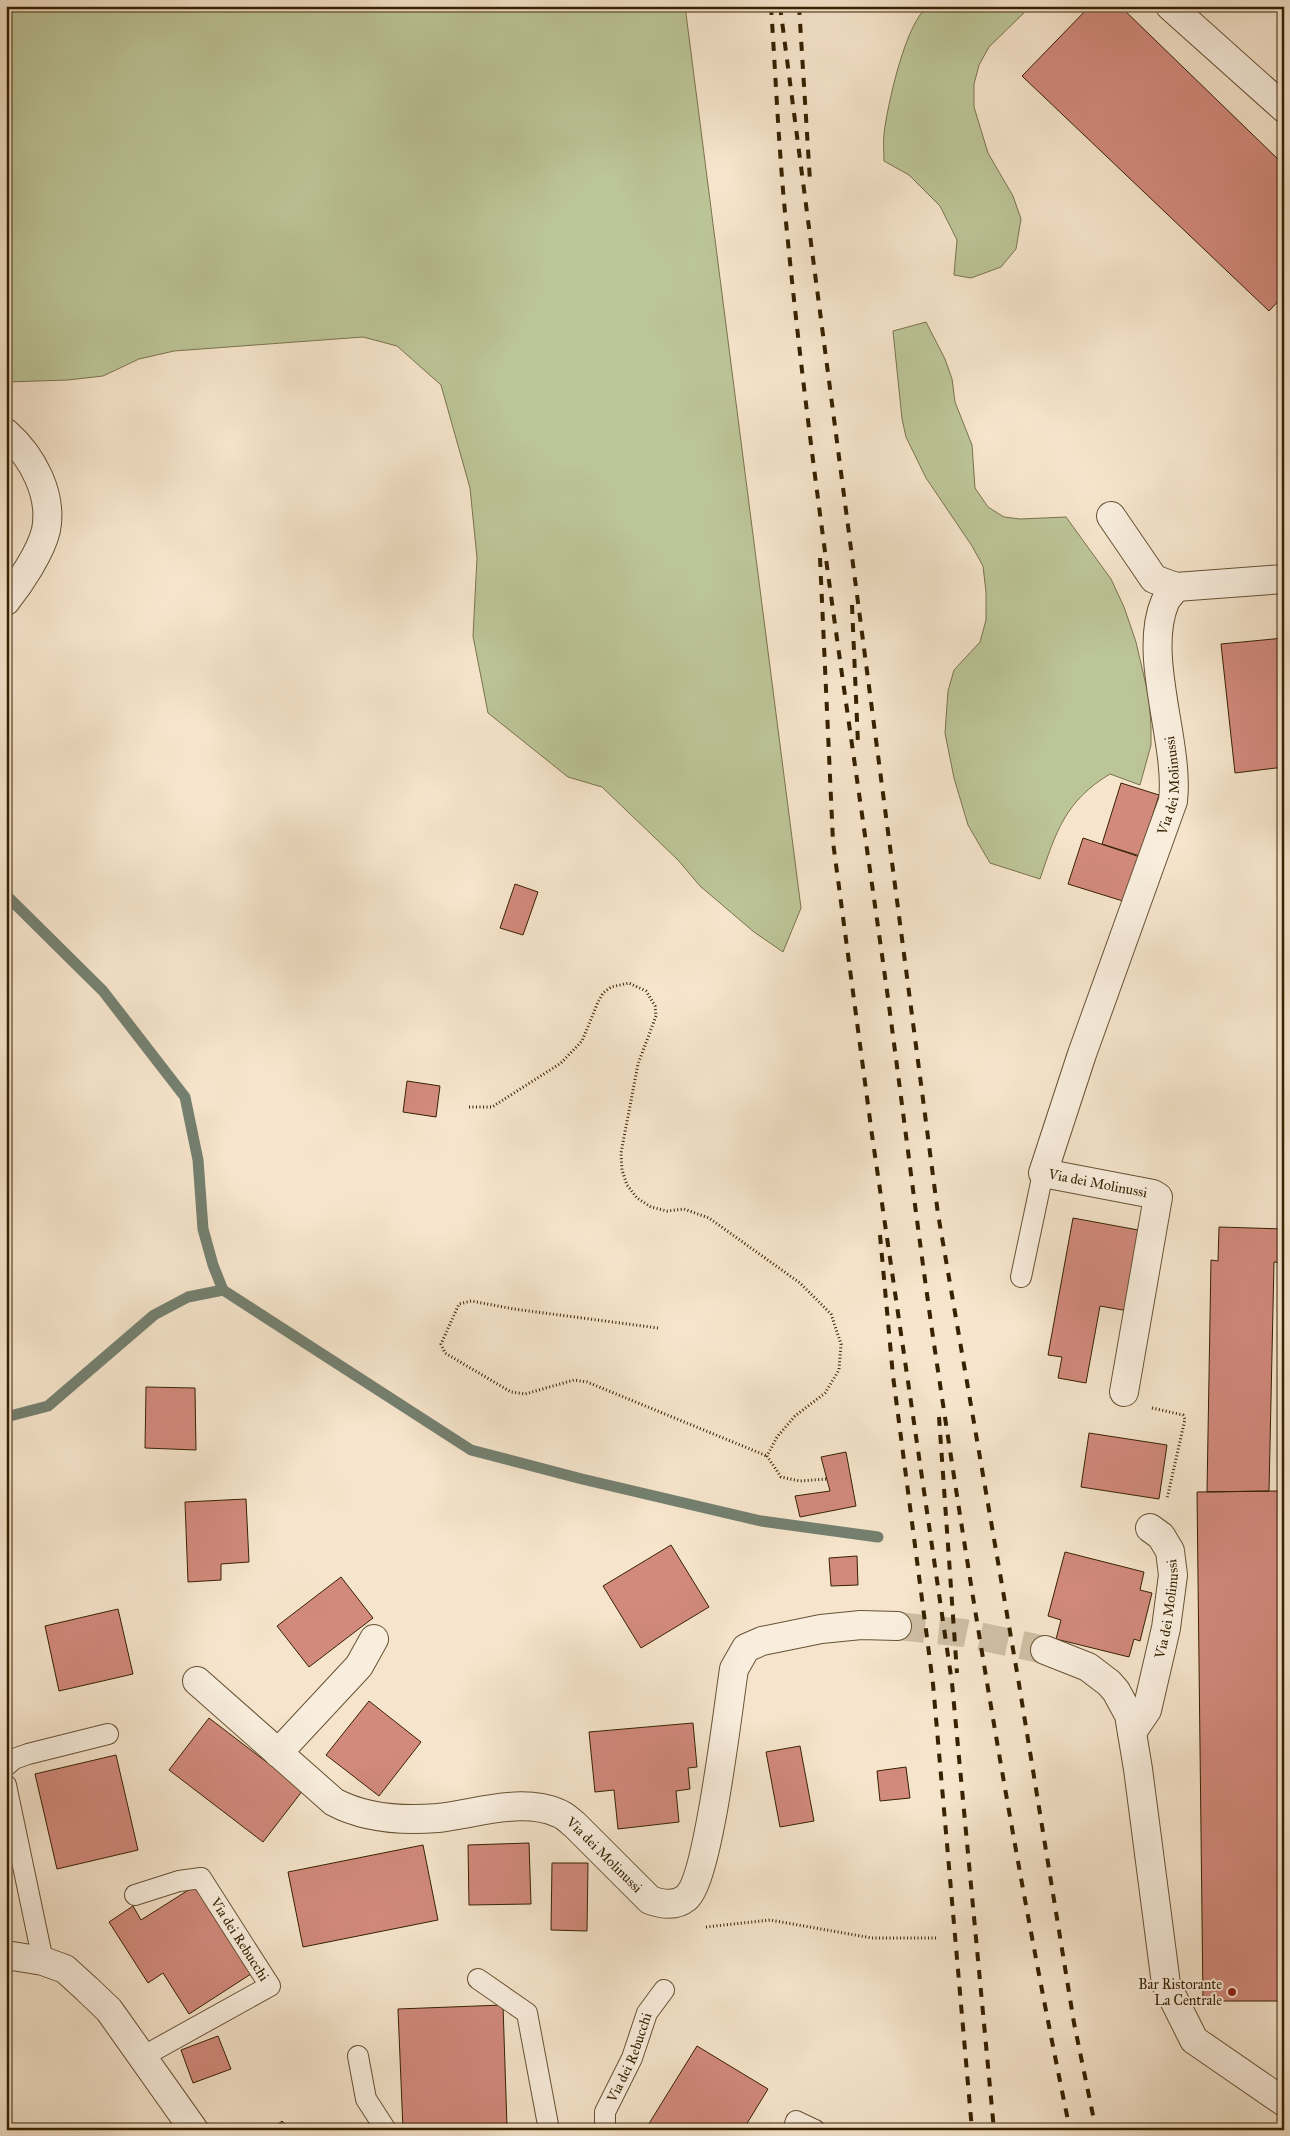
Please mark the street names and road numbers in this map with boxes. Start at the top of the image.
street label: Via dei Molinussi [1153,735,1183,838]
street label: Via dei Molinussi [1046,1165,1149,1201]
street label: Via dei Molinussi [1151,1558,1182,1661]
street label: Via dei Molinussi [562,1813,646,1897]
street label: Via dei Rebucchi [206,1894,273,1984]
street label: Via dei Rebucchi [603,2010,656,2106]

